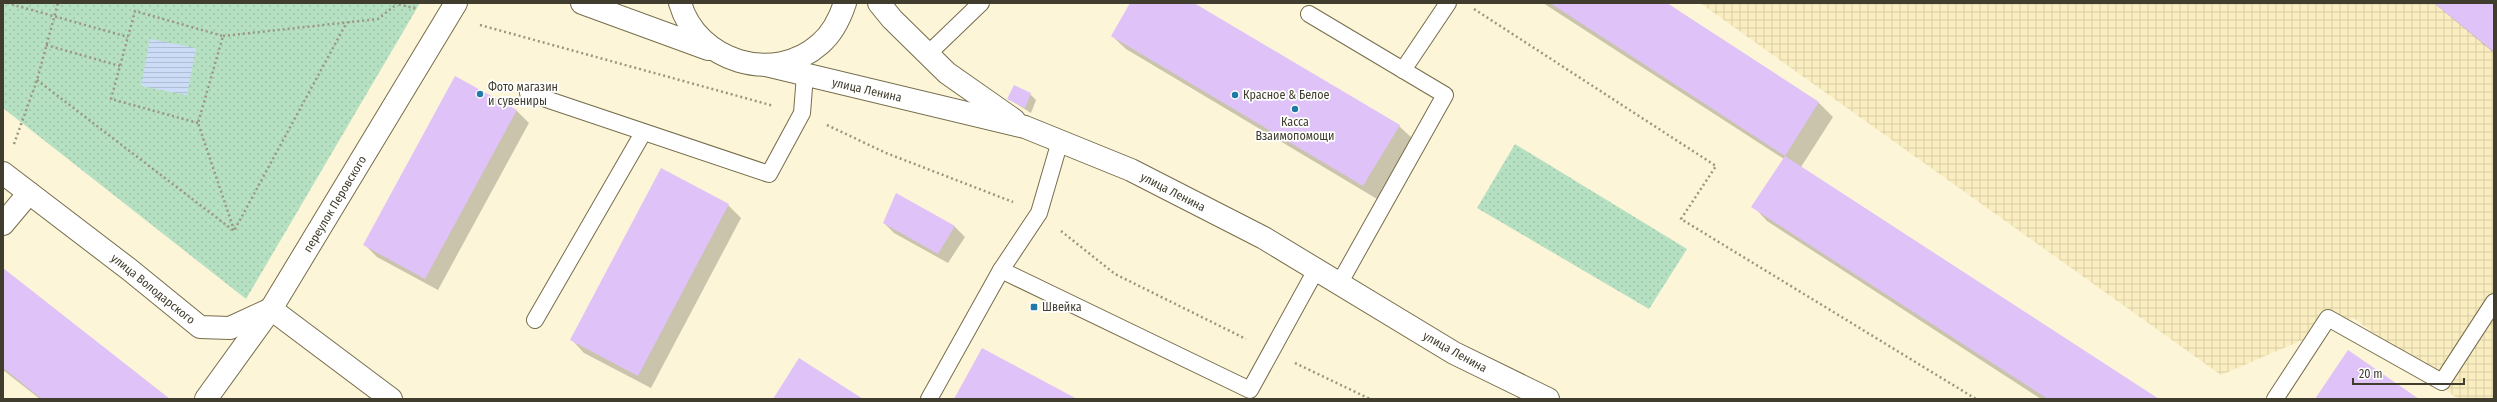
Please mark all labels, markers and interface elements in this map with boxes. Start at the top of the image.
street label: улица Ленина [831,75,903,105]
place label: Фото магазин и сувениры [488,80,558,108]
place label: Красное & Белое [1243,88,1330,102]
marker: Фото магазин и сувениры [475,89,485,99]
marker: Красное & Белое [1230,90,1240,100]
marker: Касса Взаимопомощи [1290,104,1300,114]
place label: Касса Взаимопомощи [1256,115,1334,143]
street label: переулок Перовского [301,153,369,255]
street label: улица Ленина [1138,170,1208,214]
street label: улица Володарского [108,251,198,327]
place label: Швейка [1042,300,1082,314]
marker: Швейка [1029,302,1039,312]
street label: улица Ленина [1421,329,1490,375]
scale bar [2353,360,2464,386]
text: 20 m [2359,367,2383,381]

